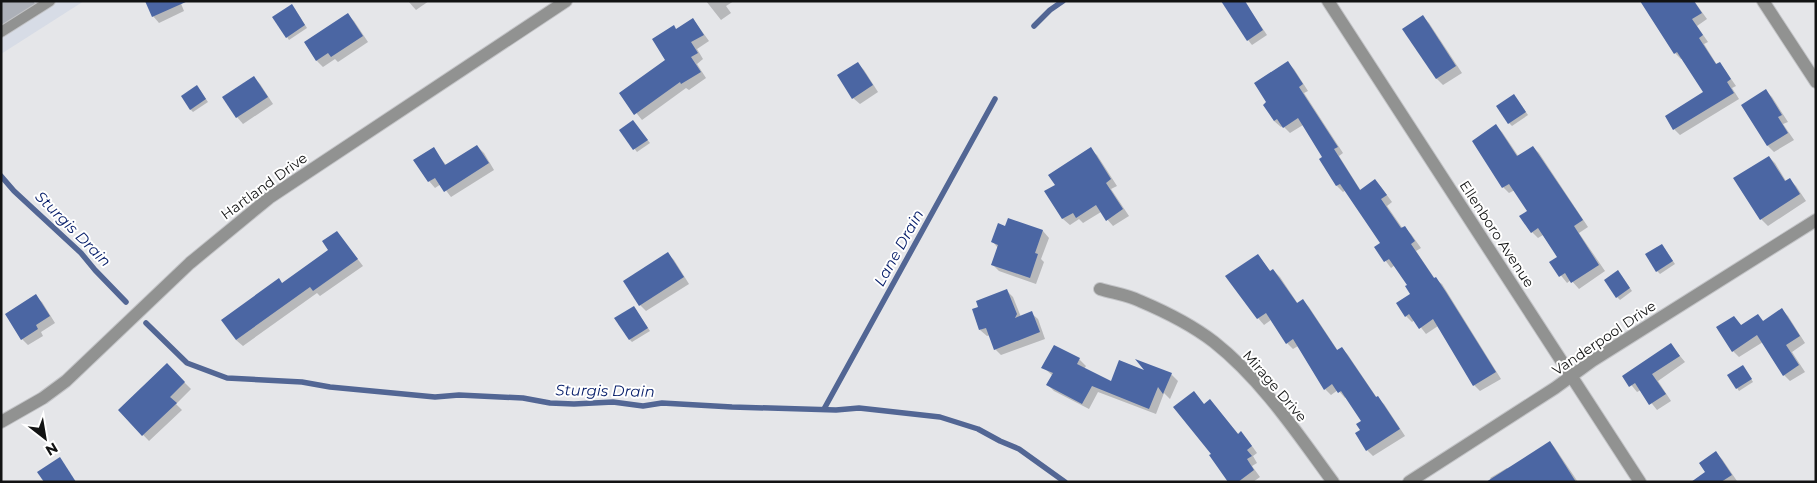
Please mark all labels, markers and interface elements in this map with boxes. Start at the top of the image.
street label: Hartland Drive [217,149,311,223]
street label: Ellenboro Avenue [1456,177,1538,291]
water label: Sturgis Drain [32,187,115,270]
water label: Lane Drain [870,206,927,289]
street label: Vanderpool Drive [1549,297,1659,379]
street label: Mirage Drive [1239,347,1311,425]
water label: Sturgis Drain [555,380,655,401]
north arrow [20,413,70,463]
text: N [42,439,61,460]

